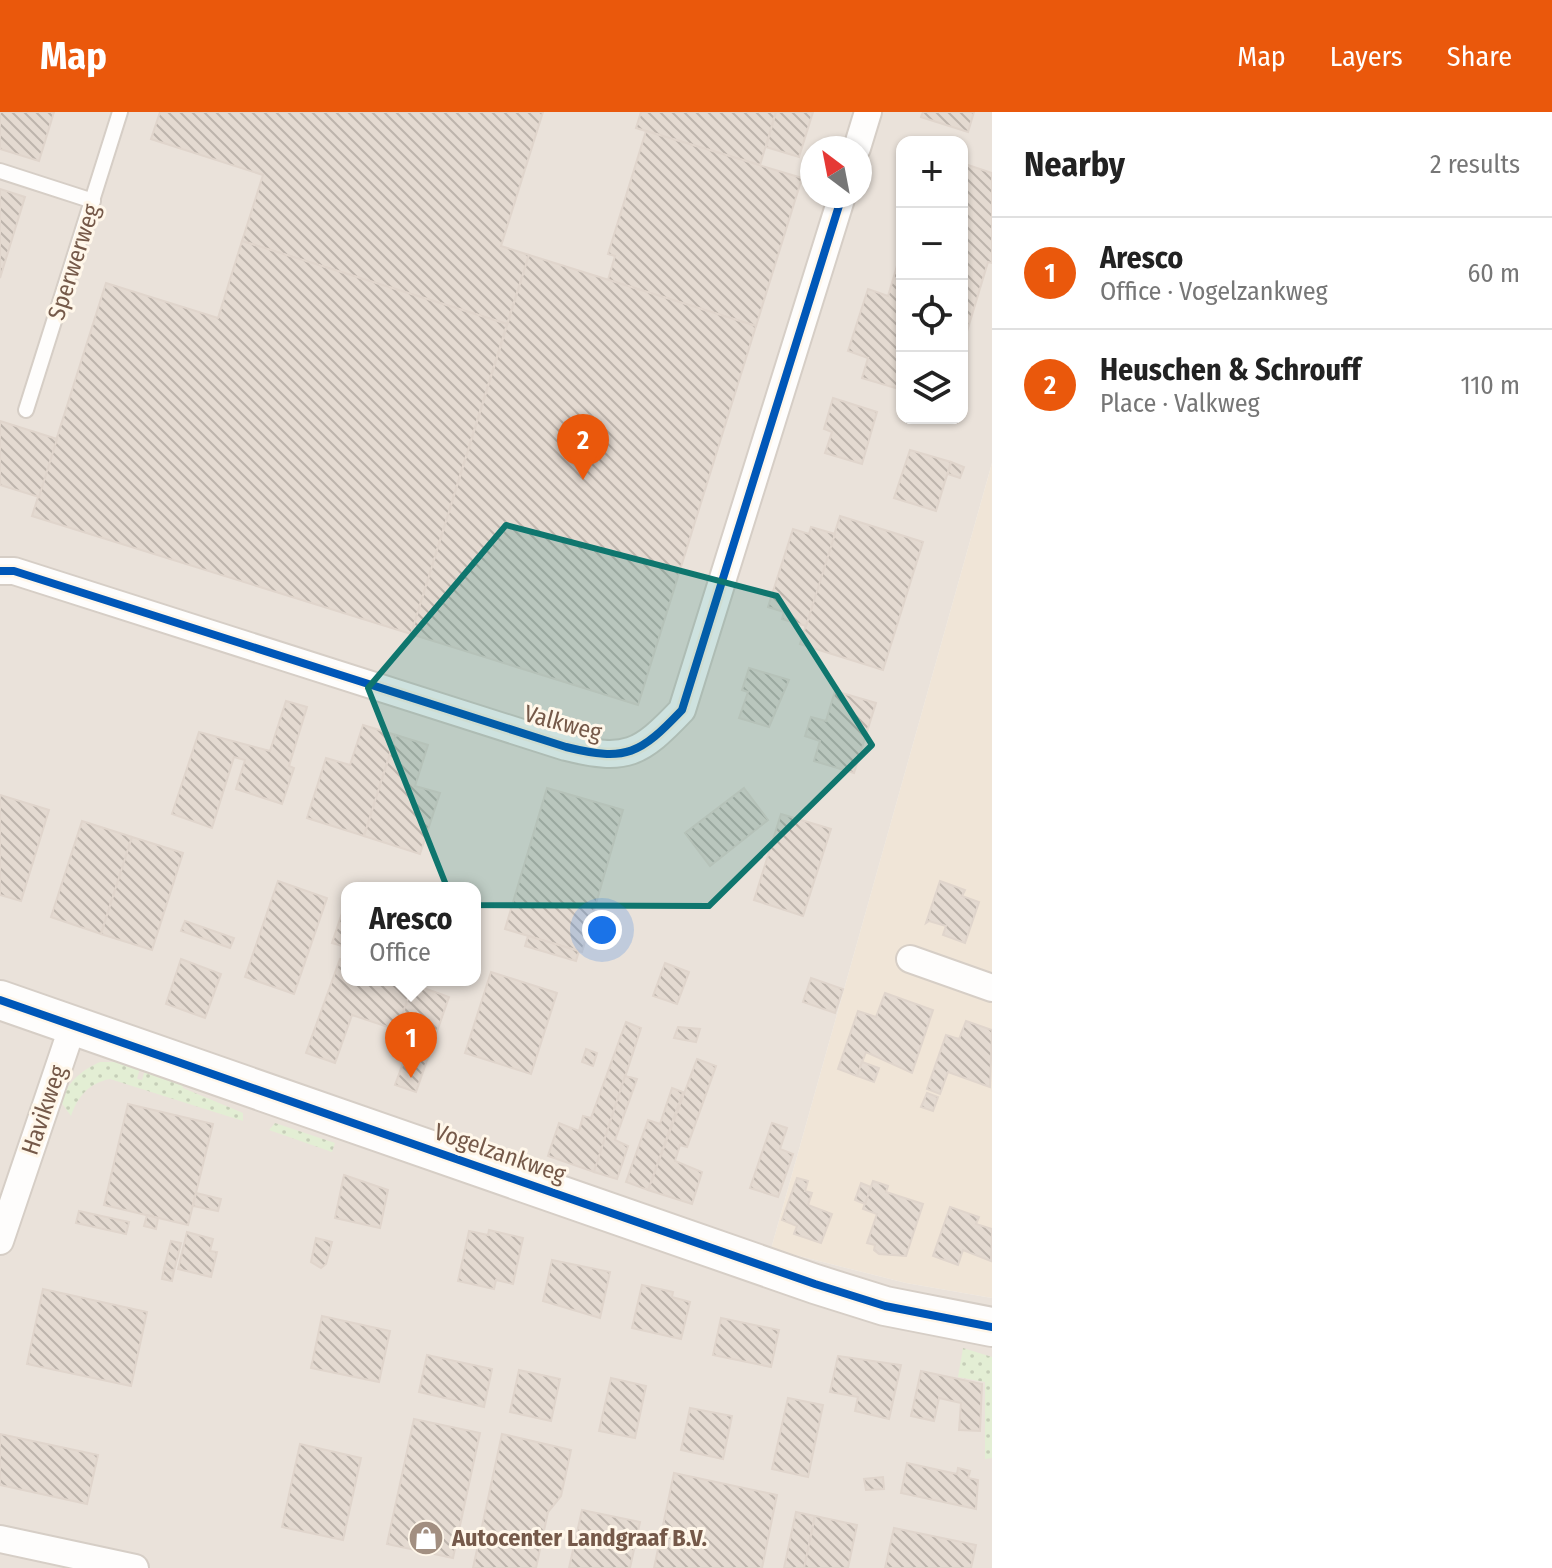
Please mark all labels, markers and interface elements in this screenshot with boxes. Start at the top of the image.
text: Map [40,33,107,79]
text: Map [1237,40,1286,73]
text: Layers [1330,40,1403,73]
text: Share [1447,40,1512,73]
north arrow [800,136,872,208]
map controls [896,136,968,424]
button: + [896,136,968,208]
text: Nearby [1024,144,1125,185]
text: 2 results [1430,149,1520,180]
street label: Sperwerweg [42,200,106,323]
button: − [896,208,968,280]
text: Aresco [1100,240,1183,276]
text: 1 [1045,258,1056,289]
text: 60 m [1467,258,1520,289]
text: Office · Vogelzankweg [1100,276,1328,307]
button: locate [896,280,968,352]
button: layers [896,352,968,424]
text: Heuschen & Schrouff [1100,352,1361,388]
text: 2 [1044,370,1056,401]
text: 110 m [1460,370,1520,401]
text: Place · Valkweg [1100,388,1260,419]
pin: 2 [557,414,609,480]
street label: Valkweg [521,699,606,747]
popup [341,882,481,986]
text: Aresco [369,901,453,937]
your location [582,910,622,950]
text: Office [369,937,431,968]
pin: 1 [385,1012,437,1078]
street label: Havikweg [16,1061,73,1158]
street label: Vogelzankweg [431,1117,570,1189]
shop icon: Autocenter Landgraaf B.V. [407,1519,445,1557]
place label: Autocenter Landgraaf B.V. [451,1524,707,1552]

